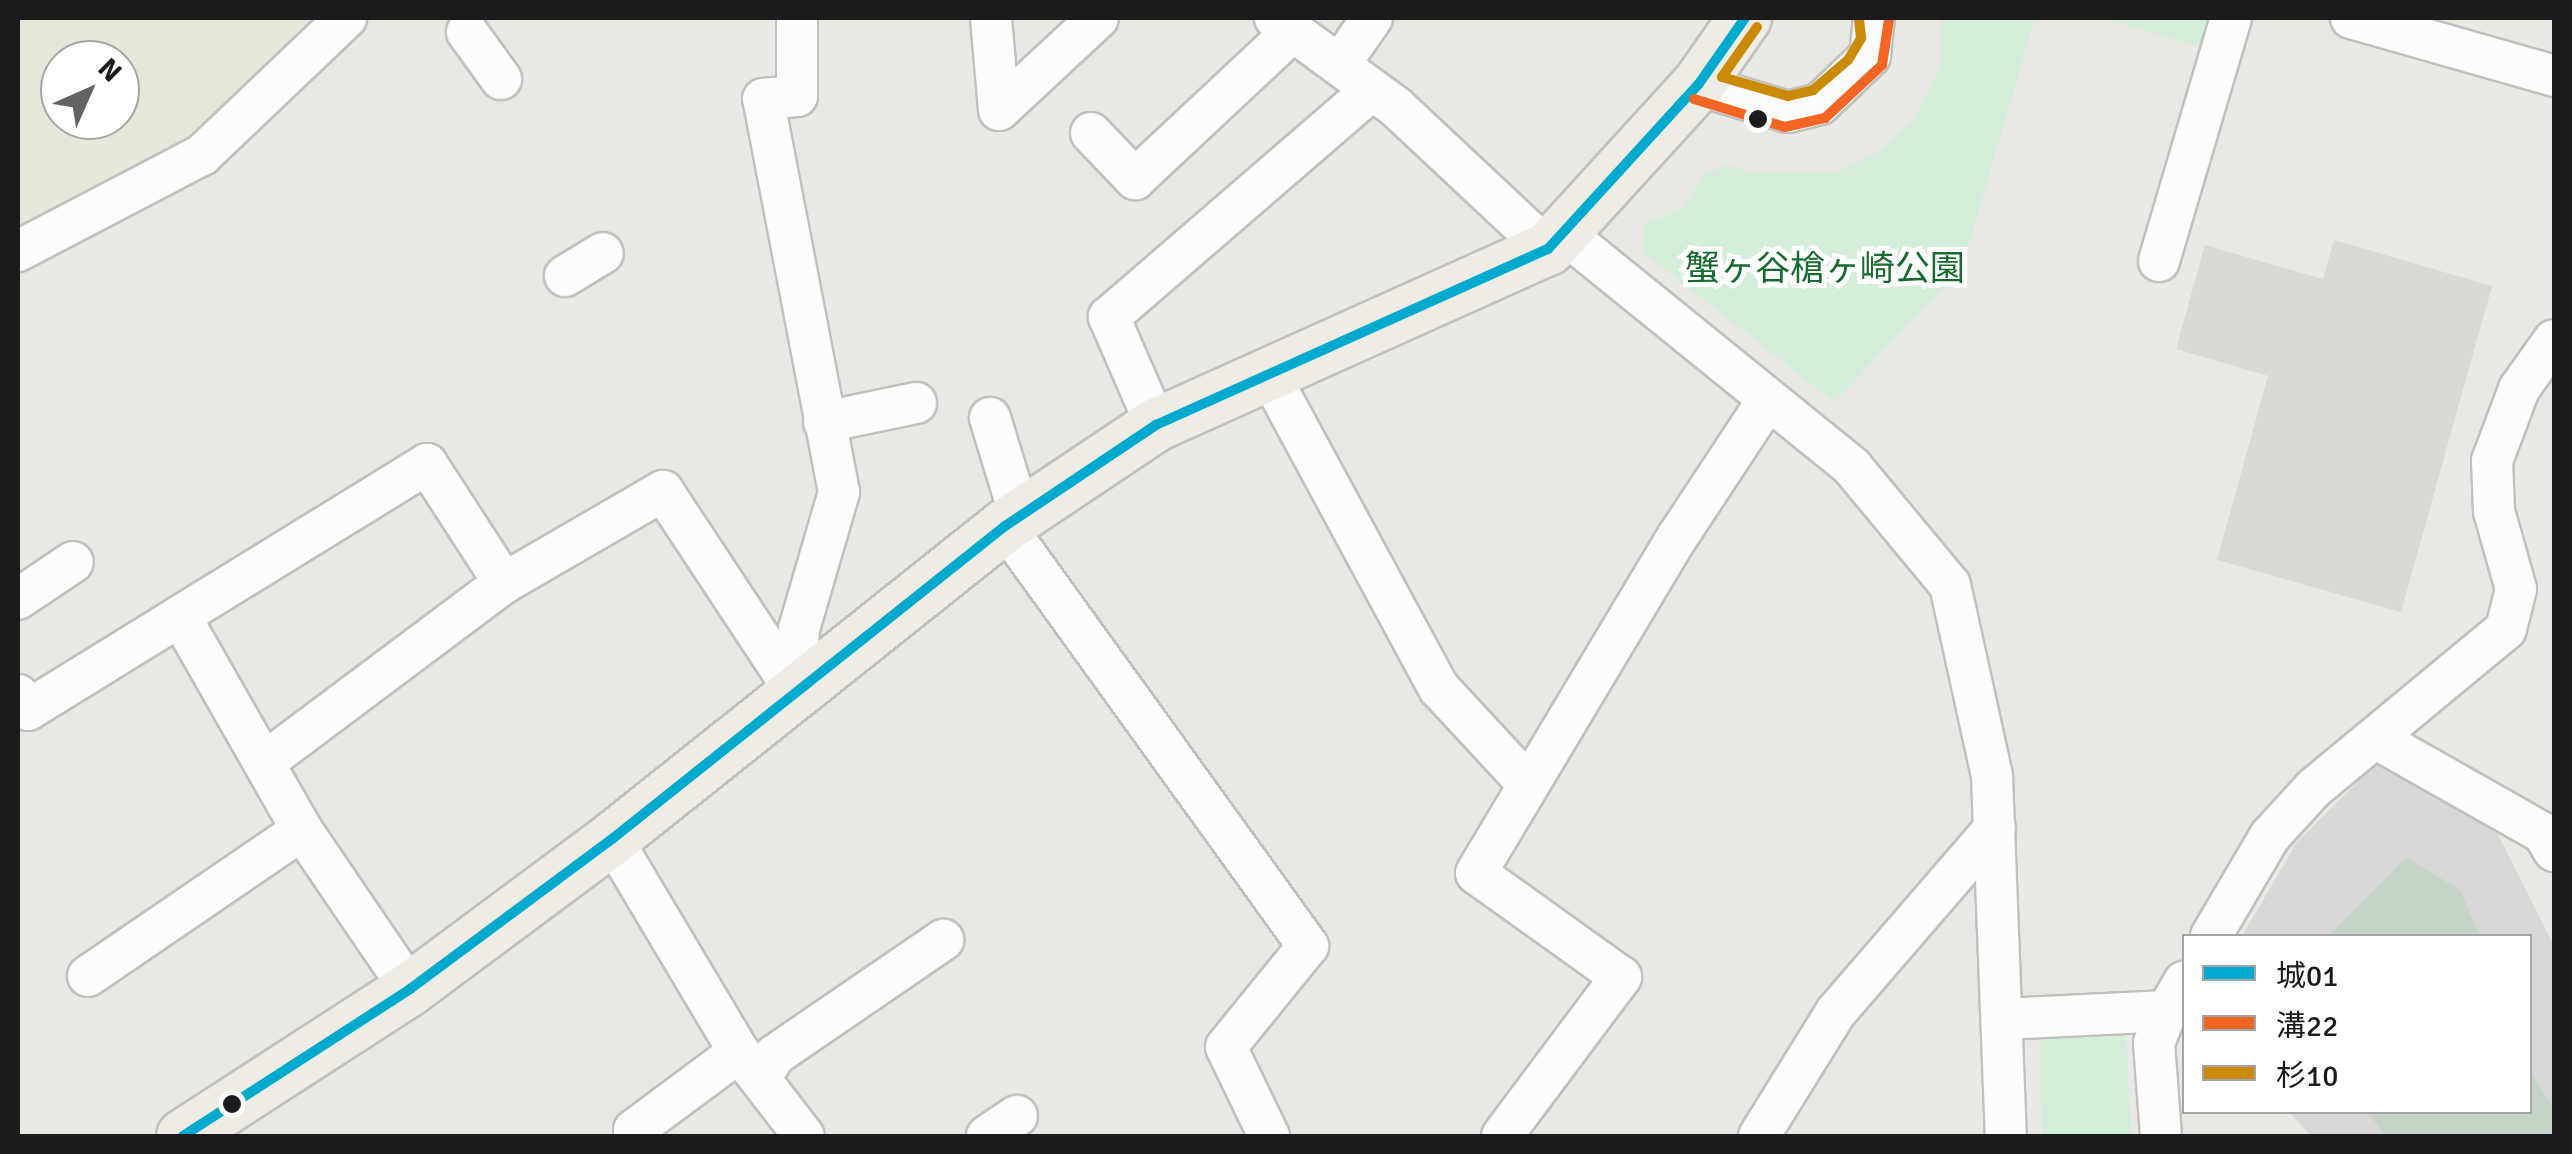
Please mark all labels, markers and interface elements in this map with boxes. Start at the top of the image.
north arrow [40,40,140,140]
text: N [91,51,129,89]
unlabelled marker [1748,109,1768,129]
park label: 蟹ヶ谷槍ヶ崎公園 [1685,248,1965,290]
legend [2182,934,2532,1114]
text: 城01 [2276,958,2338,995]
text: 溝22 [2276,1008,2338,1045]
text: 杉10 [2276,1058,2338,1095]
unlabelled marker [222,1094,242,1114]

